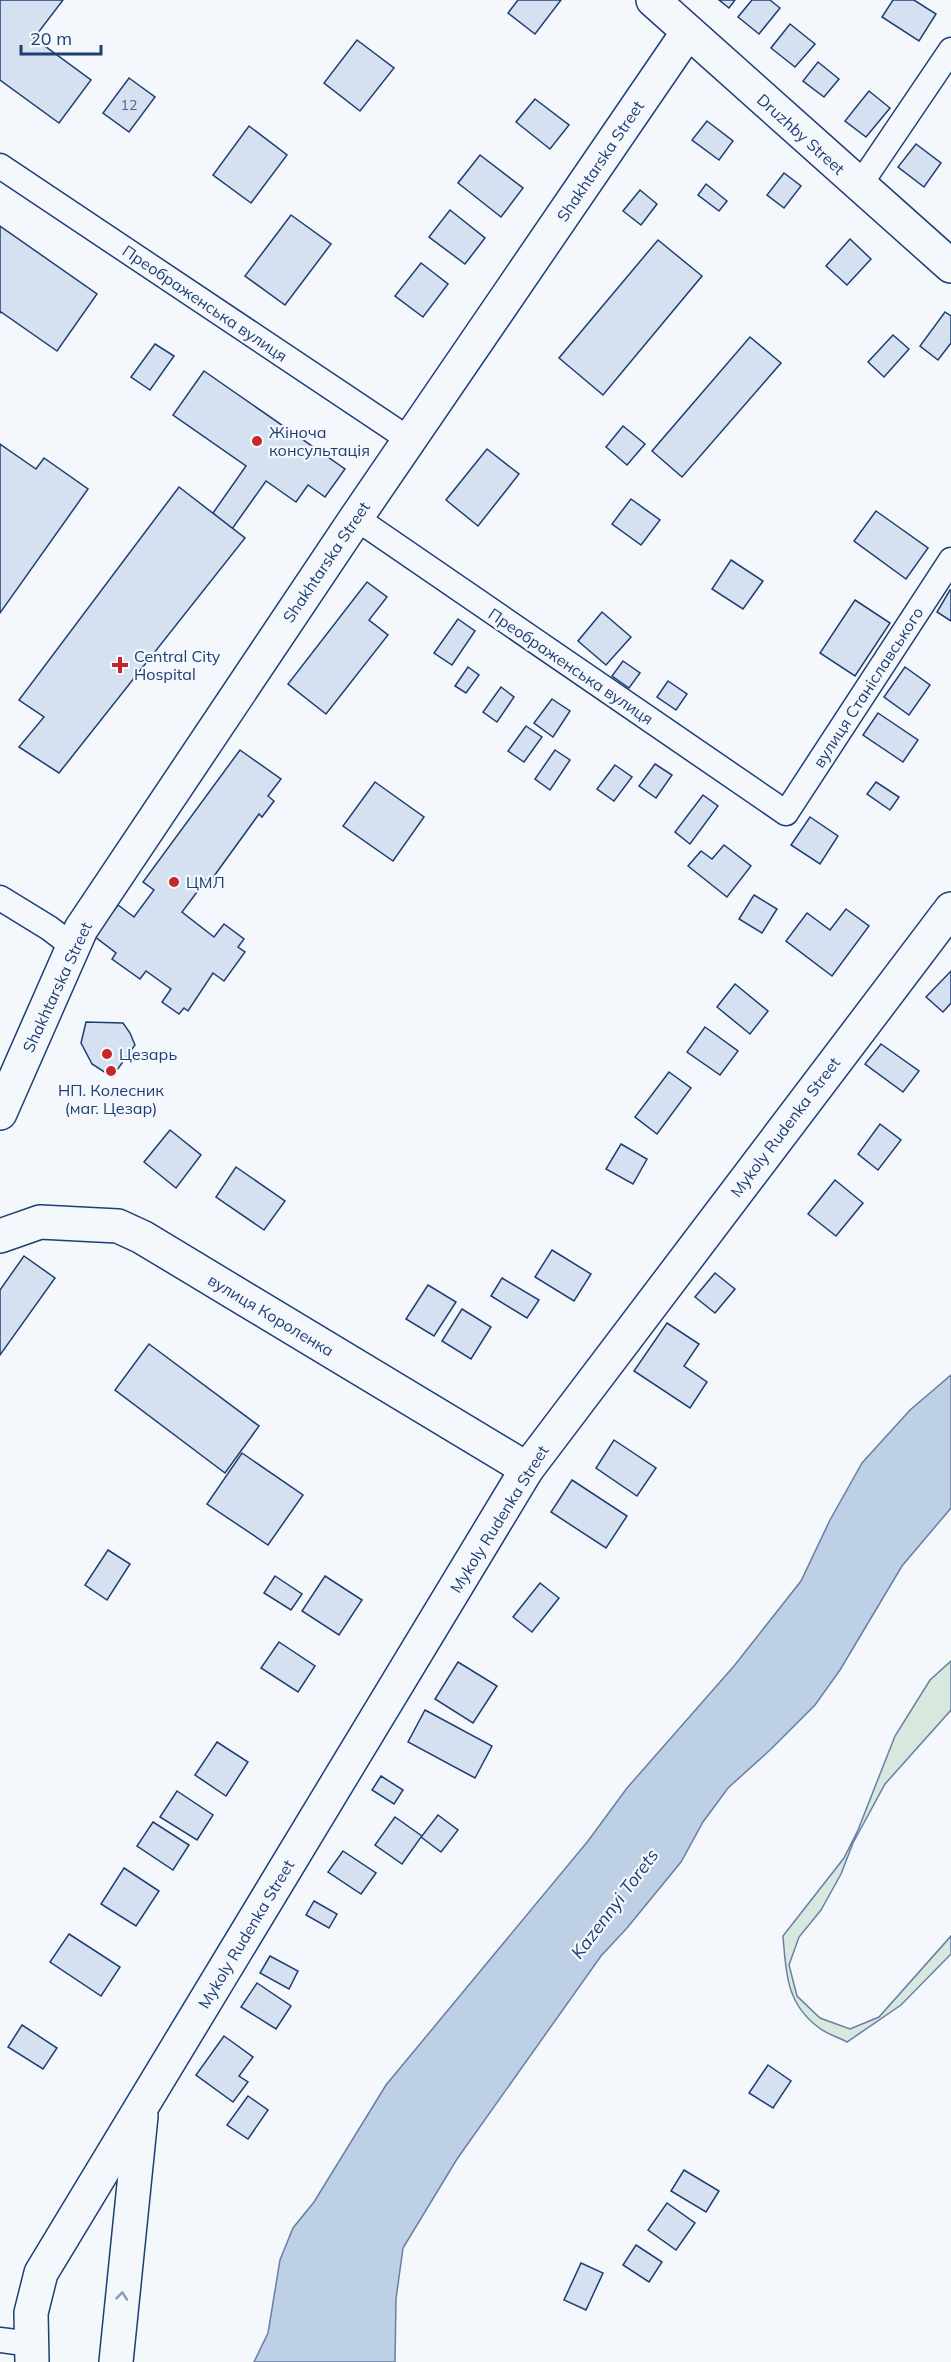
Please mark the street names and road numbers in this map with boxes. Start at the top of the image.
street label: Druzhby Street [753,89,849,179]
street label: Shakhtarska Street [552,96,648,225]
street label: Преображенська вулиця [119,240,291,366]
street label: Shakhtarska Street [278,497,374,626]
street label: Преображенська вулиця [485,603,657,729]
street label: вулиця Станіславського [809,603,927,771]
street label: Shakhtarska Street [18,918,96,1055]
street label: Mykoly Rudenka Street [726,1053,844,1201]
street label: вулиця Короленка [204,1269,338,1361]
street label: Mykoly Rudenka Street [445,1441,553,1596]
street label: Mykoly Rudenka Street [194,1856,299,2012]

